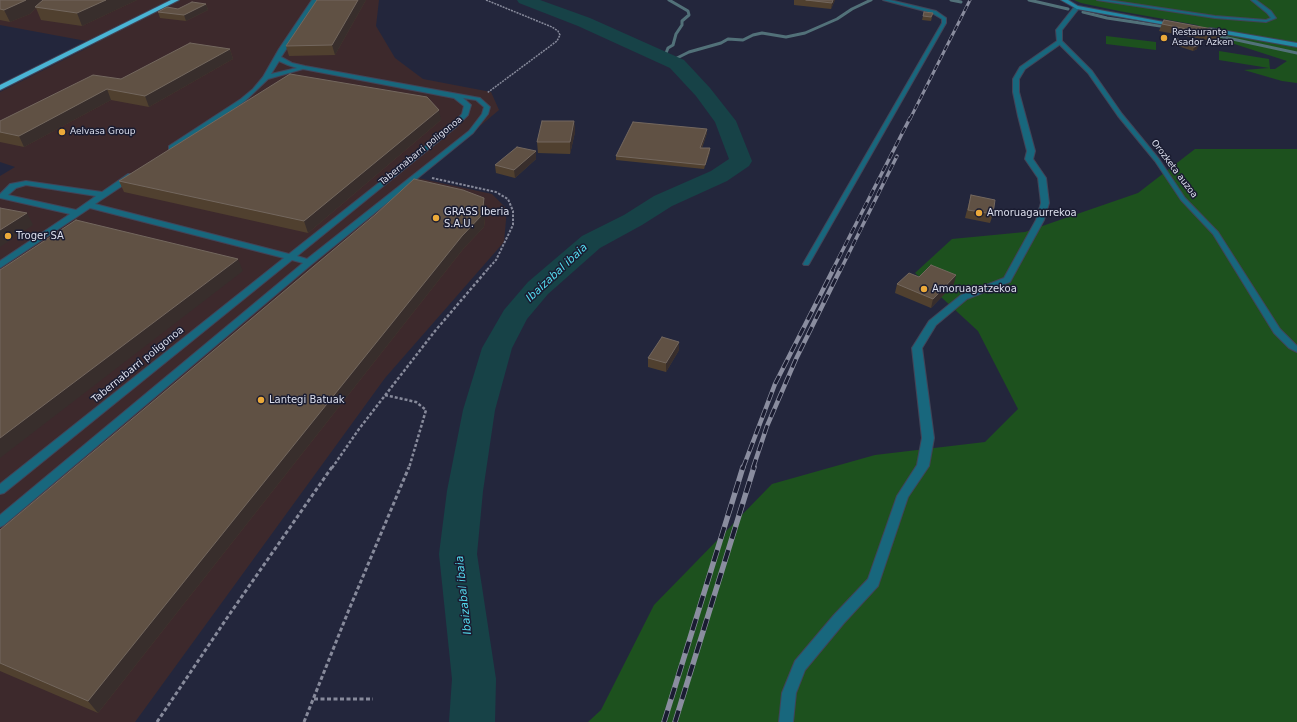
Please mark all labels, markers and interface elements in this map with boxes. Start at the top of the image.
place label: Restaurante Asador Azken [1172,28,1233,49]
marker: Restaurante Asador Azken [1159,33,1169,43]
street label: Tabernabarri poligonoa [377,114,465,188]
marker: Aelvasa Group [57,127,67,137]
place label: Aelvasa Group [70,127,135,137]
street label: Orozketa auzoa [1149,138,1199,200]
place label: GRASS Iberia S.A.U. [444,206,509,230]
place label: Amoruagaurrekoa [987,207,1077,219]
marker: Amoruagaurrekoa [974,208,984,218]
marker: GRASS Iberia S.A.U. [431,213,441,223]
place label: Troger SA [16,230,64,242]
marker: Troger SA [3,231,13,241]
water label: Ibaizabal ibaia [523,241,591,305]
place label: Amoruagatzekoa [932,283,1017,295]
marker: Amoruagatzekoa [919,284,929,294]
street label: Tabernabarri poligonoa [90,324,186,406]
place label: Lantegi Batuak [269,394,345,406]
marker: Lantegi Batuak [256,395,266,405]
water label: Ibaizabal ibaia [453,555,475,635]

